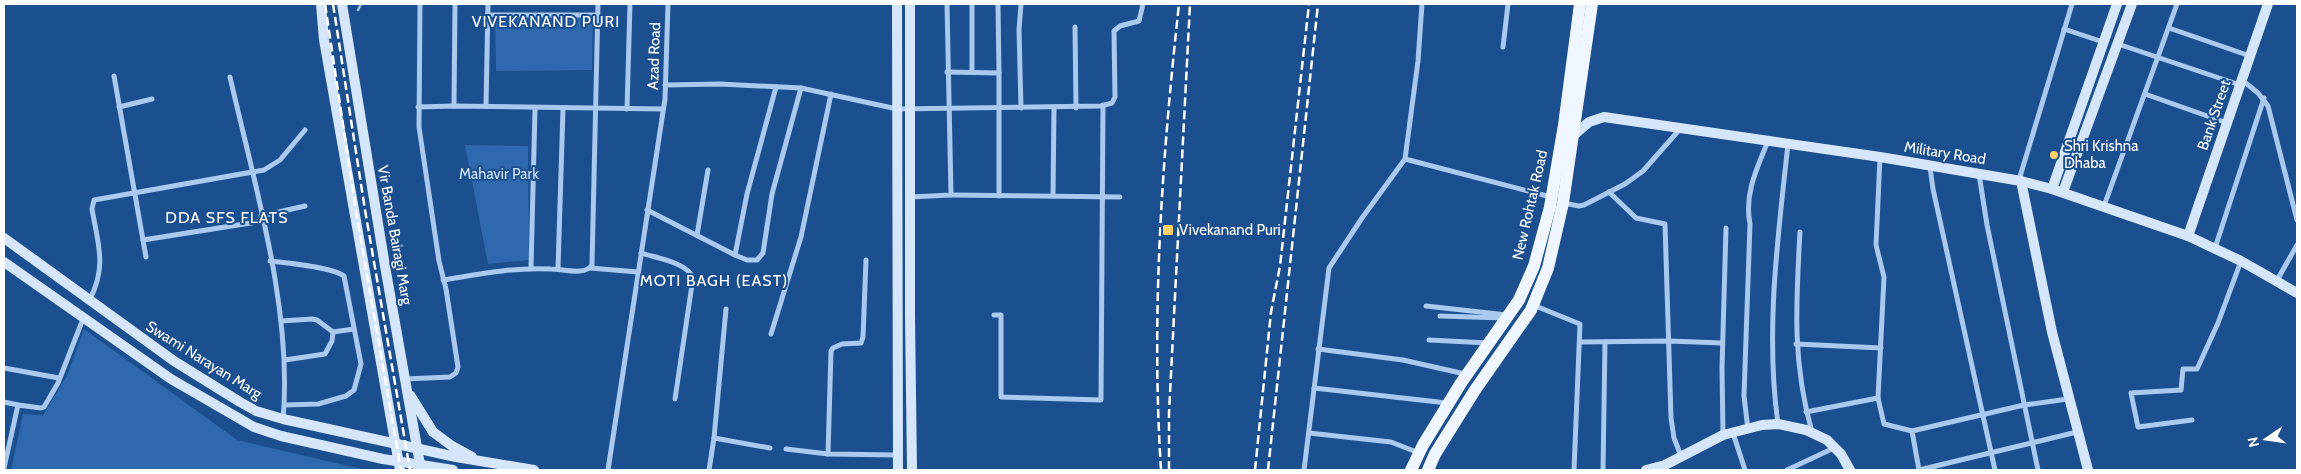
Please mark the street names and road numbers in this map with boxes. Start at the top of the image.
street label: Azad Road [644,22,664,90]
street label: Bank Street [2194,77,2234,153]
street label: Military Road [1903,138,1987,168]
street label: New Rohtak Road [1509,148,1551,262]
street label: Vir Banda Bairagi Marg [374,164,416,307]
street label: Swami Narayan Marg [143,317,266,403]

